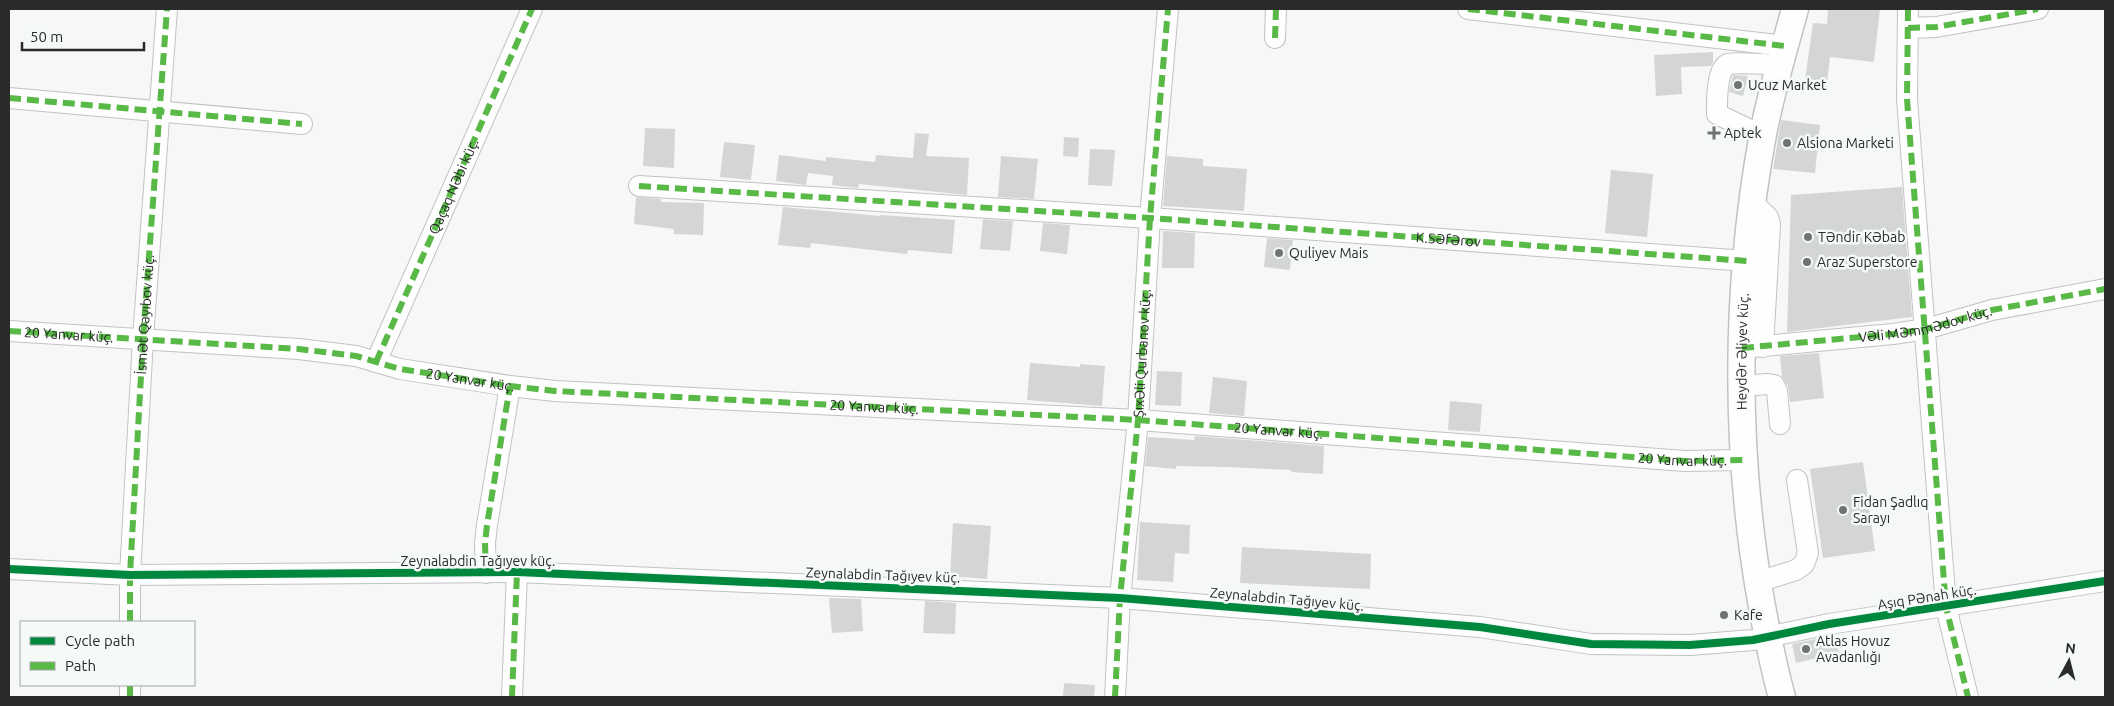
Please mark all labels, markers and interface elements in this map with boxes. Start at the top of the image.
scale bar [22,20,145,52]
text: 50 m [30,28,63,45]
place label: Ucuz Market [1748,77,1827,93]
marker: Ucuz Market [1732,79,1744,91]
place label: Aptek [1724,125,1762,141]
marker: Aptek [1708,127,1720,139]
place label: Alsiona Marketi [1797,135,1894,151]
street label: Qaçaq Nəbi küç. [425,136,482,237]
marker: Alsiona Marketi [1781,137,1793,149]
street label: K.Səfərov [1415,229,1481,250]
place label: Təndir Kəbab [1818,229,1905,245]
marker: Təndir Kəbab [1802,231,1814,243]
place label: Quliyev Mais [1289,245,1368,261]
marker: Quliyev Mais [1273,247,1285,259]
street label: İsmət Qayıbov küç. [133,254,157,375]
place label: Araz Superstore [1817,254,1918,270]
marker: Araz Superstore [1801,256,1813,268]
street label: Şıxəli Qurbanov küç. [1130,288,1154,418]
street label: Heydər Əliyev küç. [1733,292,1752,410]
street label: Vəli Məmmədov küç. [1858,302,1994,345]
street label: 20 Yanvar küç. [24,324,114,345]
street label: 20 Yanvar küç. [425,365,515,394]
street label: 20 Yanvar küç. [829,397,919,417]
street label: 20 Yanvar küç. [1233,419,1324,442]
street label: 20 Yanvar küç. [1637,449,1727,469]
place label: Fidan Şadlıq Sarayı [1853,494,1928,526]
marker: Fidan Şadlıq Sarayı [1837,504,1849,516]
street label: Zeynalabdin Tağıyev küç. [401,553,555,569]
street label: Zeynalabdin Tağıyev küç. [805,564,961,586]
street label: Aşıq Pənah küç. [1876,581,1978,613]
street label: Zeynalabdin Tağıyev küç. [1209,584,1365,614]
place label: Kafe [1734,607,1763,623]
marker: Kafe [1718,609,1730,621]
legend [20,621,195,686]
text: Cycle path [65,632,135,649]
place label: Atlas Hovuz Avadanlığı [1816,633,1890,665]
north arrow [2044,636,2094,686]
text: N [2064,640,2077,657]
marker: Atlas Hovuz Avadanlığı [1800,643,1812,655]
text: Path [65,657,96,674]

